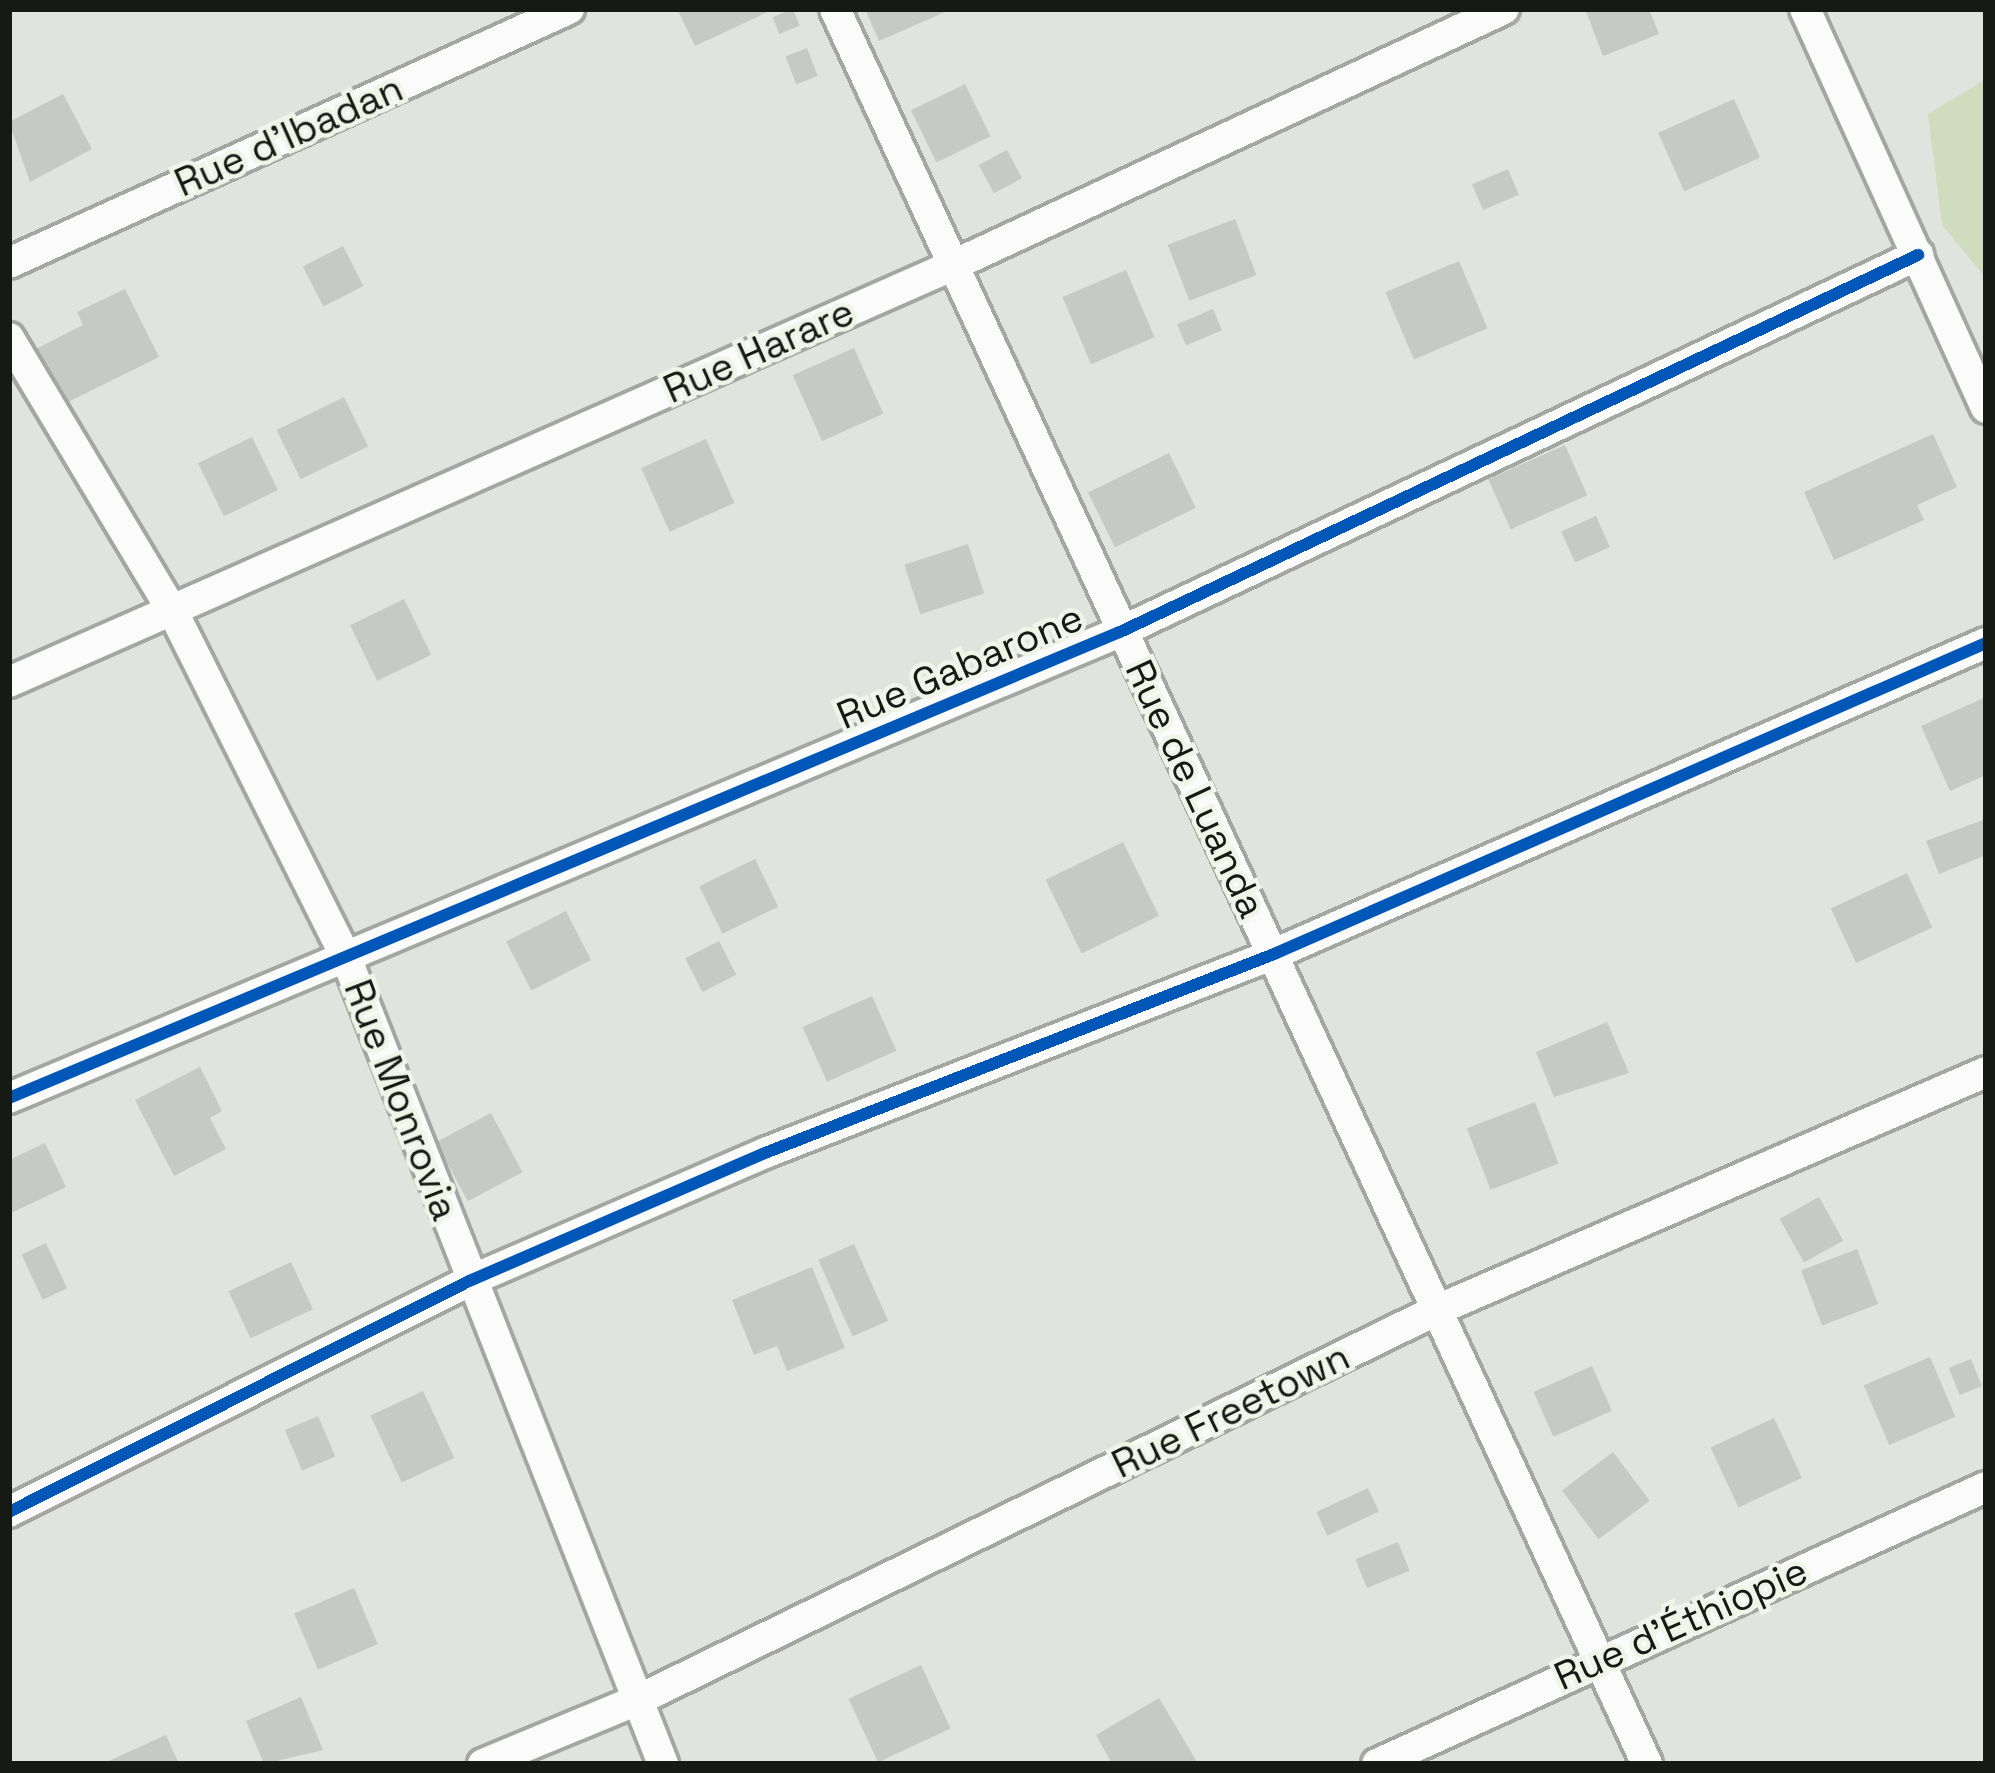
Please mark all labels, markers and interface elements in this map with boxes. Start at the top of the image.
street label: Rue d'Ibadan [168,65,410,207]
street label: Rue Harare [657,288,861,414]
street label: Rue Gabarone [830,594,1090,740]
street label: Rue de Luanda [1115,653,1275,925]
street label: Rue Monrovia [334,973,468,1227]
street label: Rue Freetown [1105,1333,1357,1489]
street label: Rue d'Éthiopie [1547,1547,1815,1701]

